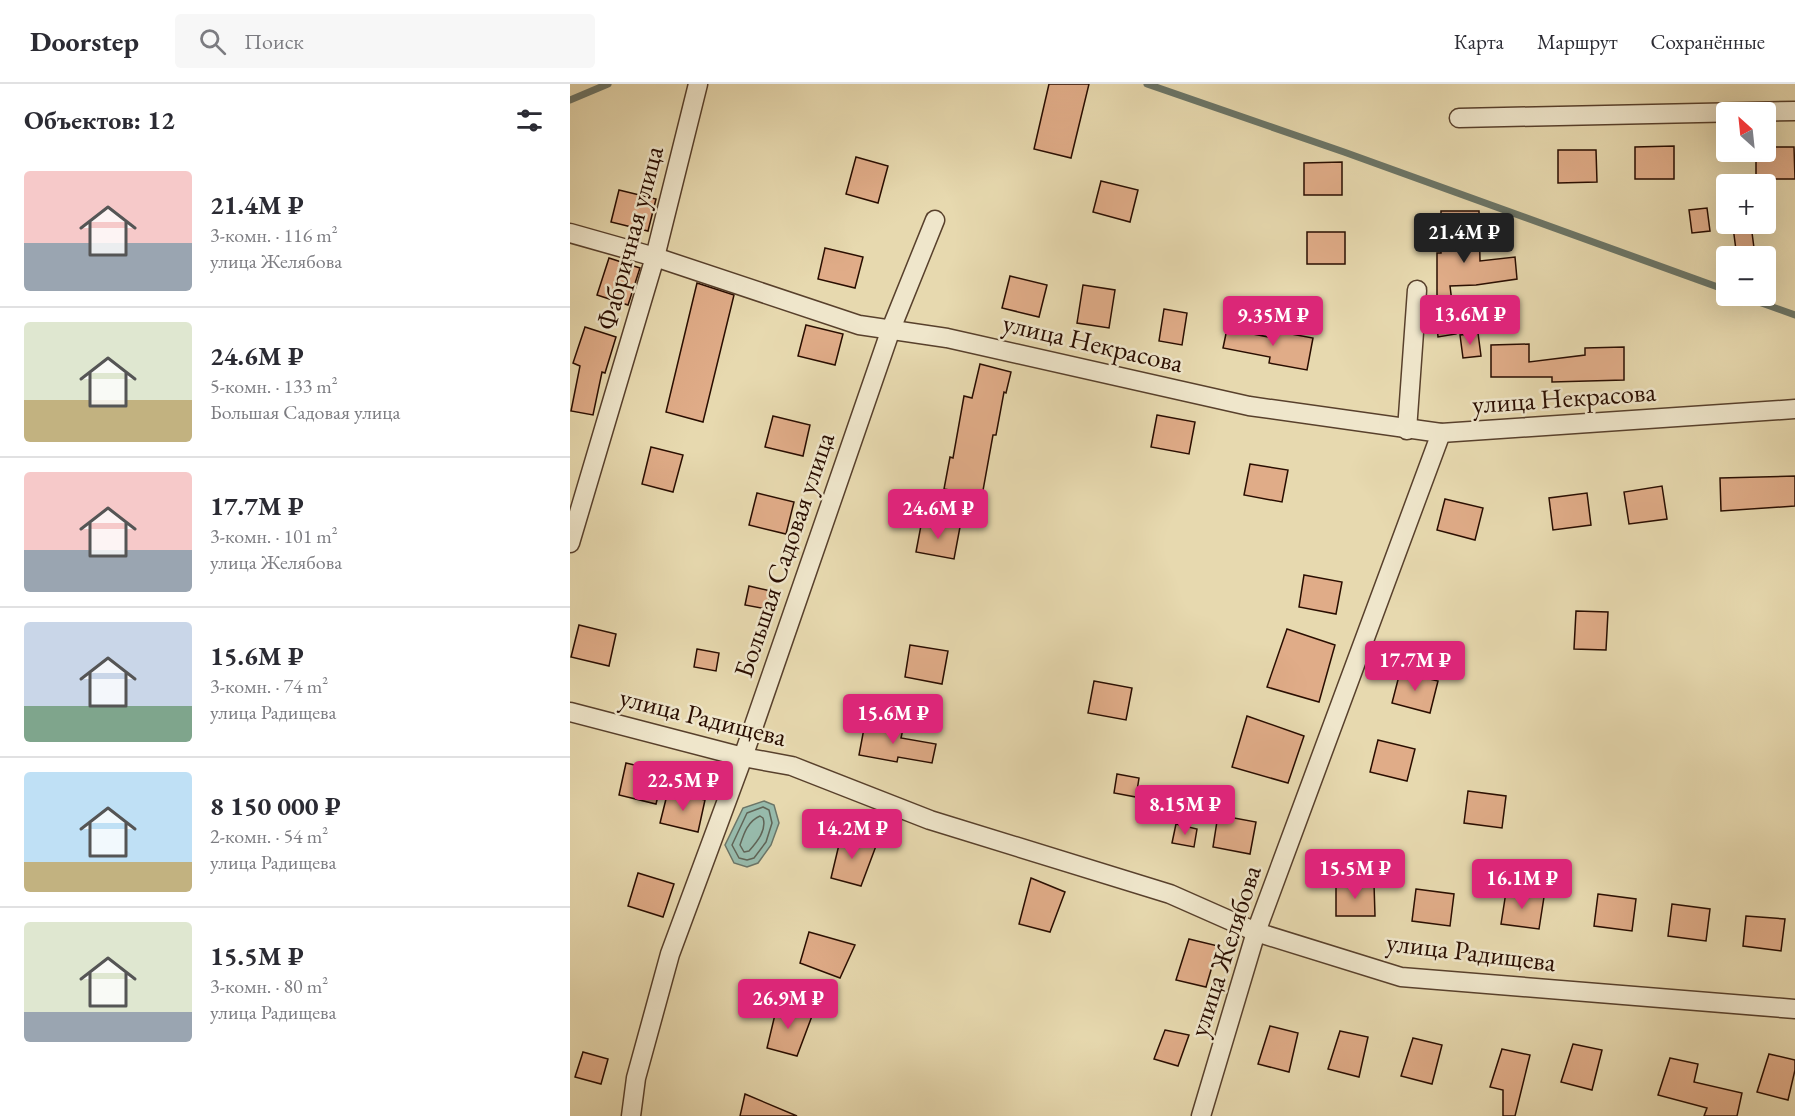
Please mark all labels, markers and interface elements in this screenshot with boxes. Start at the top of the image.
search box [175,14,595,68]
text: Doorstep [30,23,139,59]
icon: search [196,25,229,58]
text: Поиск [244,27,304,56]
text: Карта [1454,28,1504,55]
text: Маршрут [1537,28,1618,55]
text: Сохранённые [1651,28,1765,55]
north arrow [1716,102,1776,162]
map controls [1716,102,1776,306]
text: Объектов: 12 [24,103,175,137]
icon: filters [513,104,546,137]
street label: Фабричная улица [588,142,671,334]
button: + [1716,174,1776,234]
text: 21.4M ₽ [210,188,304,222]
icon: home [72,195,144,267]
pin: 21.4M ₽ [1409,213,1519,264]
text: 21.4M ₽ [1428,219,1500,245]
text: 3-комн. · 116 m² [210,222,338,248]
button: − [1716,246,1776,306]
text: улица Желябова [210,248,342,274]
pin: 13.6M ₽ [1415,295,1525,346]
pin: 9.35M ₽ [1218,296,1328,347]
text: 13.6M ₽ [1434,301,1506,327]
text: 9.35M ₽ [1237,302,1309,328]
street label: улица Некрасова [1000,305,1187,380]
text: 24.6M ₽ [210,339,304,373]
icon: home [72,346,144,418]
text: 5-комн. · 133 m² [210,373,338,399]
street label: улица Некрасова [1471,374,1657,421]
text: Большая Садовая улица [210,399,401,425]
street label: Большая Садовая улица [725,427,842,682]
text: 17.7M ₽ [210,489,304,523]
pin: 24.6M ₽ [883,489,993,540]
text: 24.6M ₽ [902,495,974,521]
icon: home [72,496,144,568]
text: 3-комн. · 101 m² [210,523,338,549]
text: улица Желябова [210,549,342,575]
text: 15.6M ₽ [210,639,304,673]
pin: 17.7M ₽ [1360,641,1470,692]
icon: home [72,646,144,718]
text: 17.7M ₽ [1379,647,1451,673]
text: 3-комн. · 74 m² [210,673,328,699]
street label: улица Радищева [616,679,790,754]
pin: 15.6M ₽ [838,694,948,745]
text: улица Радищева [210,699,336,725]
text: 15.6M ₽ [857,700,929,726]
pin: 22.5M ₽ [628,761,738,812]
text: 22.5M ₽ [647,767,719,793]
pin: 8.15M ₽ [1130,785,1240,836]
text: 8 150 000 ₽ [210,789,341,823]
text: 8.15M ₽ [1149,791,1221,817]
icon: home [72,796,144,868]
pin: 14.2M ₽ [797,809,907,860]
text: 14.2M ₽ [816,815,888,841]
text: 2-комн. · 54 m² [210,823,328,849]
text: улица Радищева [210,849,336,875]
pin: 15.5M ₽ [1300,849,1410,900]
text: 15.5M ₽ [1319,855,1391,881]
pin: 16.1M ₽ [1467,859,1577,910]
street label: улица Желябова [1180,860,1269,1041]
text: 16.1M ₽ [1486,865,1558,891]
street label: улица Радищева [1384,924,1558,979]
text: 15.5M ₽ [210,939,304,973]
icon: home [72,946,144,1018]
text: 3-комн. · 80 m² [210,973,328,999]
pin: 26.9M ₽ [733,979,843,1030]
text: 26.9M ₽ [752,985,824,1011]
text: улица Радищева [210,999,336,1025]

